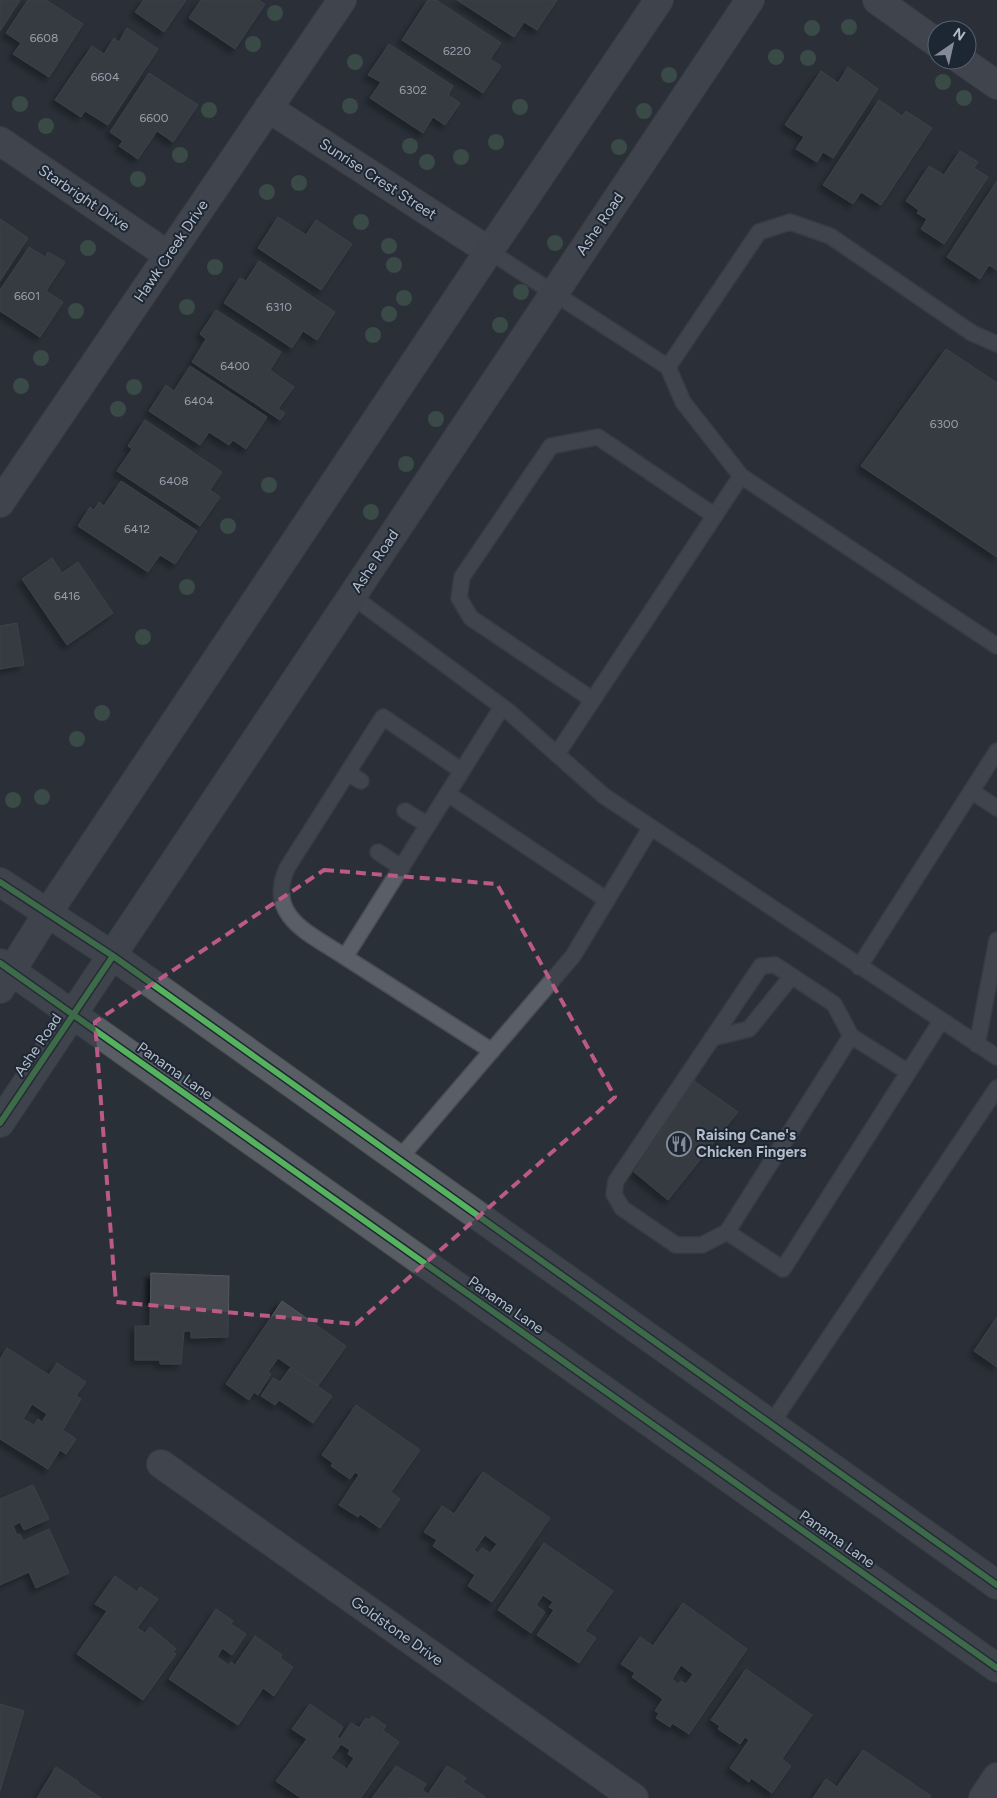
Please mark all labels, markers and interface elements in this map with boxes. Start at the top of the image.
north arrow [927,20,977,70]
text: N [950,25,968,45]
house number: 6608 [30,31,58,45]
house number: 6220 [443,44,471,58]
house number: 6604 [91,70,120,84]
house number: 6302 [399,83,427,97]
house number: 6600 [140,111,169,125]
street label: Sunrise Crest Street [316,134,440,224]
street label: Starbright Drive [35,161,133,235]
street label: Ashe Road [572,189,628,259]
street label: Hawk Creek Drive [130,196,212,306]
house number: 6601 [14,289,40,303]
house number: 6310 [266,300,292,314]
house number: 6400 [220,359,250,373]
house number: 6404 [184,394,214,408]
house number: 6300 [930,417,959,431]
house number: 6408 [159,474,189,488]
house number: 6412 [124,522,150,536]
street label: Ashe Road [347,526,403,596]
house number: 6416 [54,589,80,603]
street label: Ashe Road [10,1010,66,1080]
street label: Panama Lane [134,1038,216,1104]
place label: Raising Cane's Chicken Fingers [696,1126,806,1161]
restaurant icon: Raising Cane's Chicken Fingers [666,1131,692,1157]
street label: Panama Lane [465,1272,547,1338]
street label: Panama Lane [796,1506,878,1572]
street label: Goldstone Drive [347,1593,447,1669]

